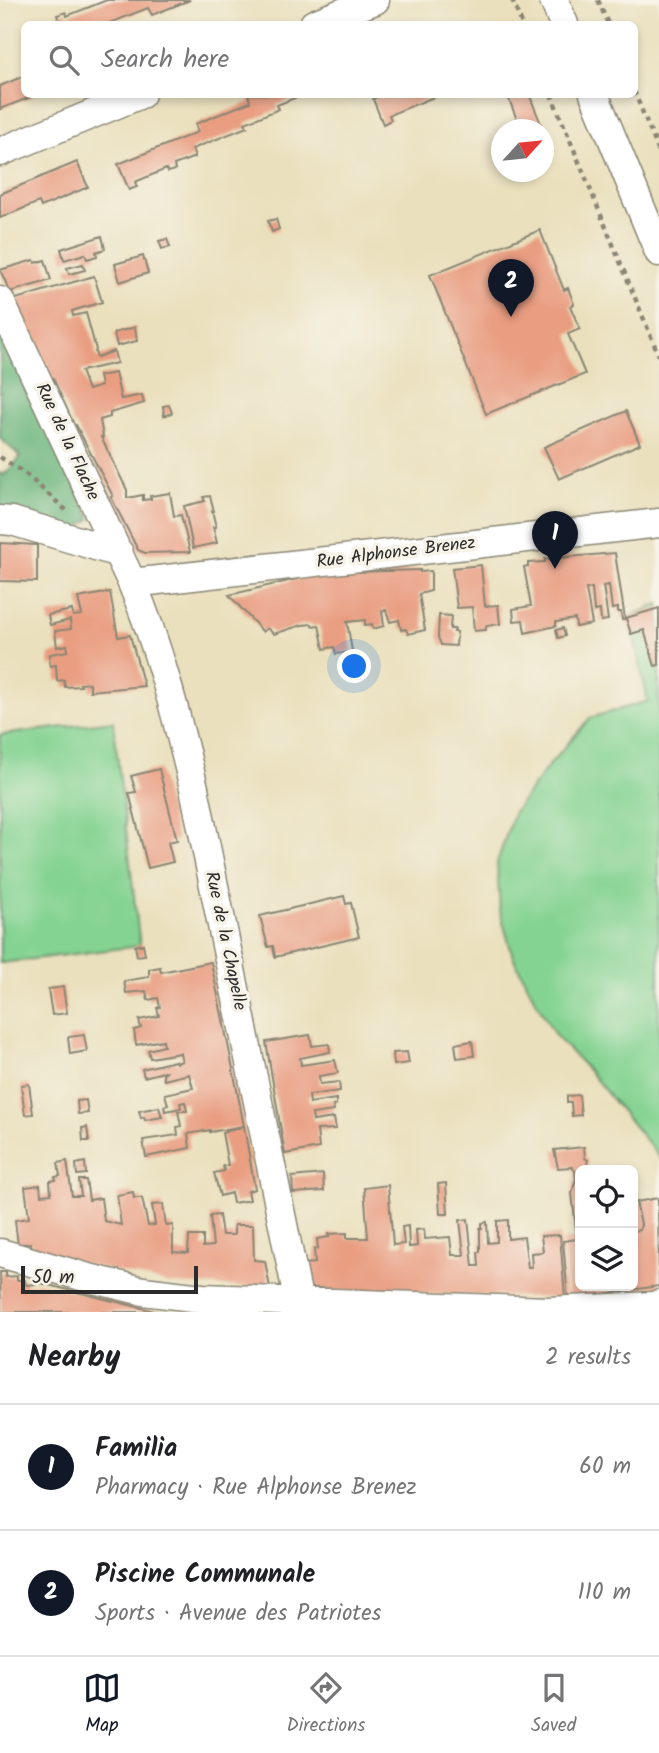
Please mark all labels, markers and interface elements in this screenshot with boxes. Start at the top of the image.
search box [21,21,638,98]
text: Search here [101,39,229,81]
icon: search [45,41,83,79]
north arrow [491,119,554,182]
pin: 2 [488,259,534,317]
street label: Rue de la Flache [27,378,107,506]
pin: 1 [532,511,578,569]
street label: Rue Alphonse Brenez [315,529,477,577]
your location [337,649,371,683]
street label: Rue de la Chapelle [196,869,254,1013]
map controls [575,1165,638,1291]
button: locate [575,1165,638,1228]
button: layers [575,1228,638,1291]
scale bar [21,1263,198,1295]
text: 50 m [32,1263,74,1293]
text: Nearby [28,1334,120,1382]
text: 2 results [545,1340,631,1376]
text: Familia [95,1428,177,1470]
text: 1 [48,1449,54,1485]
text: 60 m [579,1449,631,1485]
text: Pharmacy · Rue Alphonse Brenez [95,1470,417,1506]
text: Piscine Communale [95,1554,315,1596]
text: 2 [44,1575,58,1611]
text: 110 m [578,1575,631,1611]
text: Sports · Avenue des Patriotes [95,1596,381,1632]
tab: Map [83,1669,121,1741]
tab: Directions [287,1669,365,1741]
tab: Saved [531,1669,576,1741]

